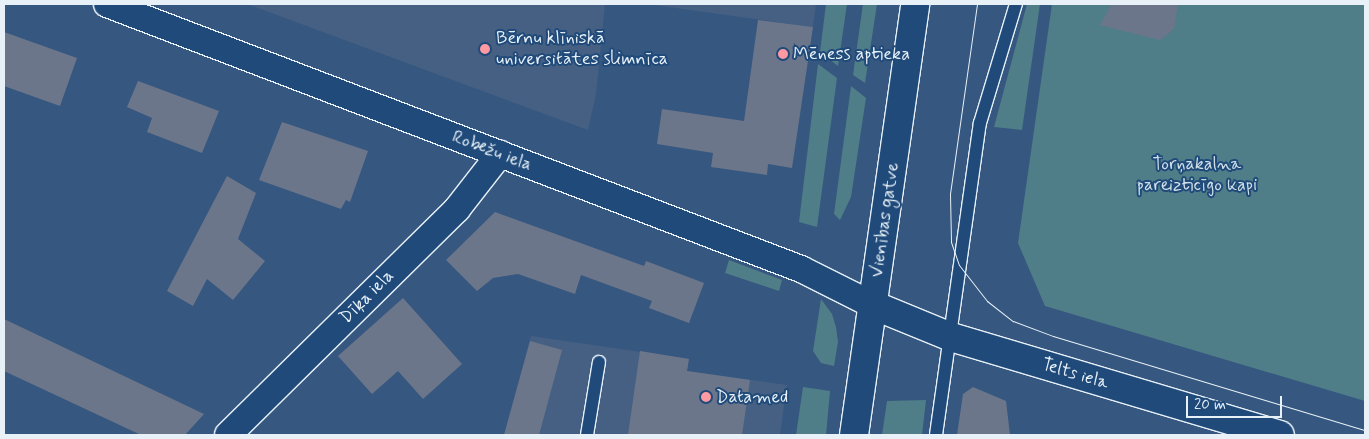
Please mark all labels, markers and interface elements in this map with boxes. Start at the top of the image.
place label: Bērnu klīniskā universitātes slimnīca [496,28,669,70]
marker: Bērnu klīniskā universitātes slimnīca [478,42,492,56]
place label: Mēness aptieka [793,43,910,65]
marker: Mēness aptieka [777,48,789,60]
street label: Robežu iela [449,126,535,176]
park label: Torņakalna pareizticīgo kapi [1137,154,1257,196]
street label: Vienības gatve [867,164,903,276]
street label: Dīķa iela [335,265,399,329]
street label: Telts iela [1039,354,1111,394]
place label: Datamed [716,386,788,408]
scale bar [1189,386,1285,418]
marker: Datamed [700,391,712,403]
text: 20 m [1194,395,1226,415]

